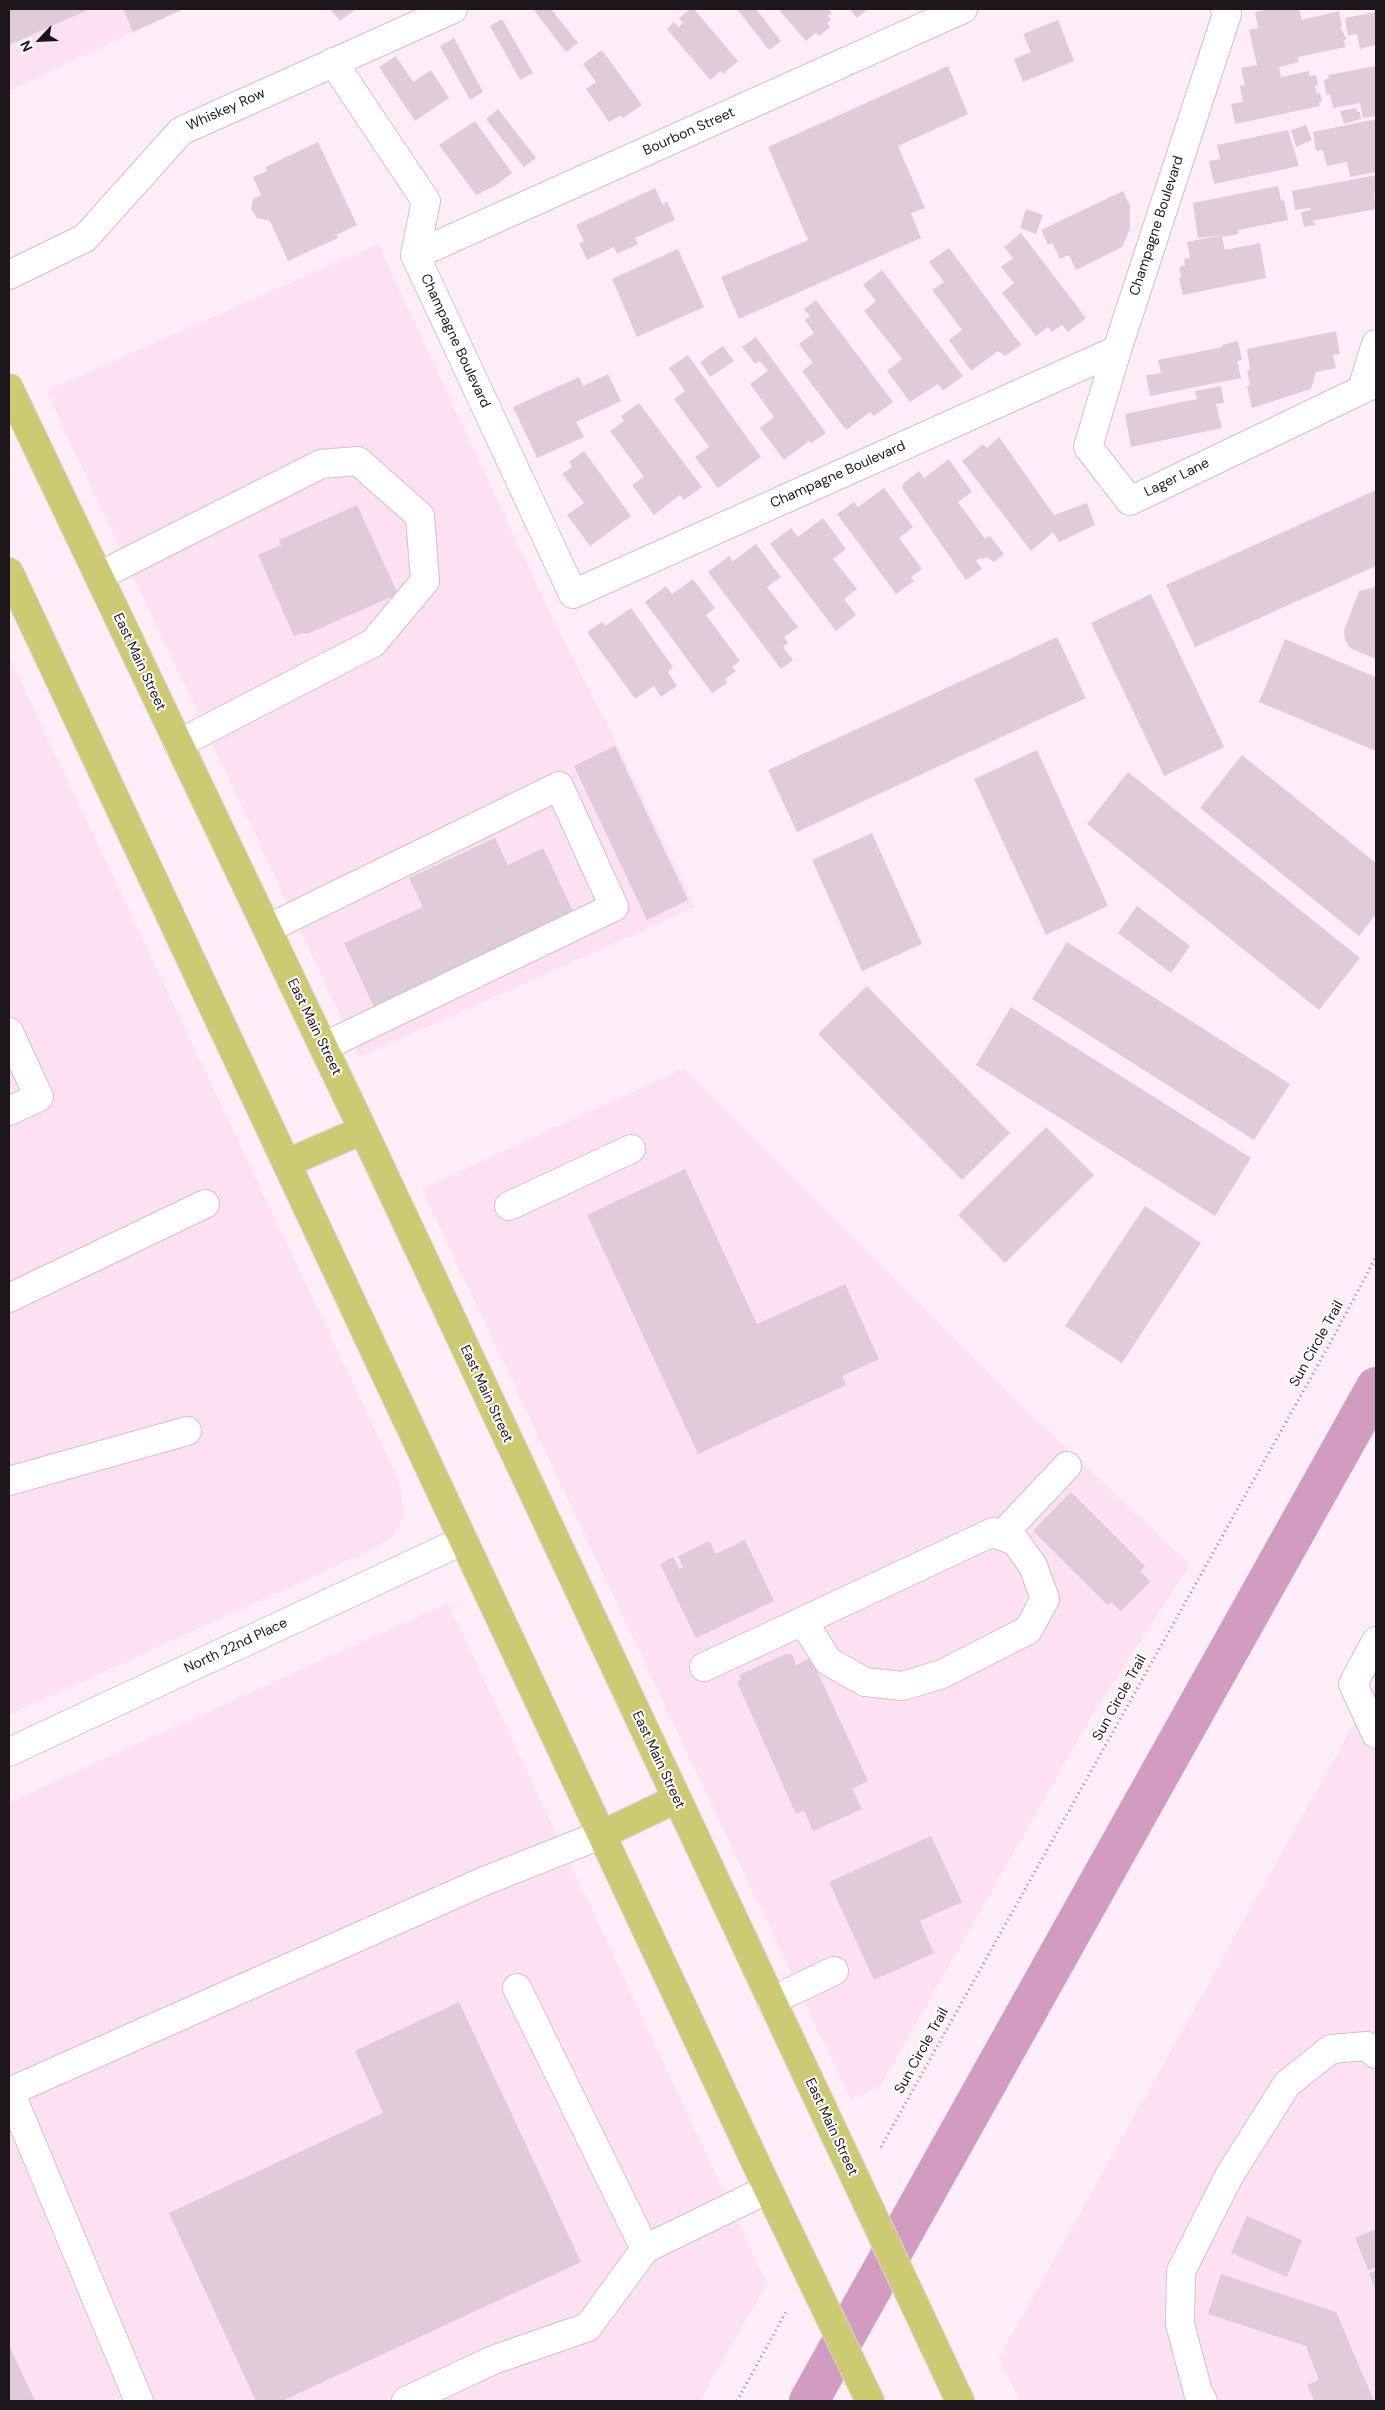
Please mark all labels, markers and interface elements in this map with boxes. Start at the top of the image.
north arrow [15,15,65,65]
text: N [16,38,37,55]
street label: Whiskey Row [184,85,268,135]
street label: Bourbon Street [641,104,737,160]
street label: Champagne Boulevard [1126,154,1188,298]
street label: Champagne Boulevard [417,271,493,411]
street label: Champagne Boulevard [768,438,908,512]
street label: Lager Lane [1142,455,1212,501]
street label: East Main Street [109,611,169,713]
street label: East Main Street [283,976,345,1078]
street label: Sun Circle Trail [1287,1298,1347,1390]
street label: East Main Street [456,1343,516,1445]
street label: North 22nd Place [182,1615,290,1677]
street label: Sun Circle Trail [1090,1652,1150,1744]
street label: East Main Street [628,1709,688,1811]
street label: Sun Circle Trail [892,2005,952,2097]
street label: East Main Street [801,2076,861,2178]

